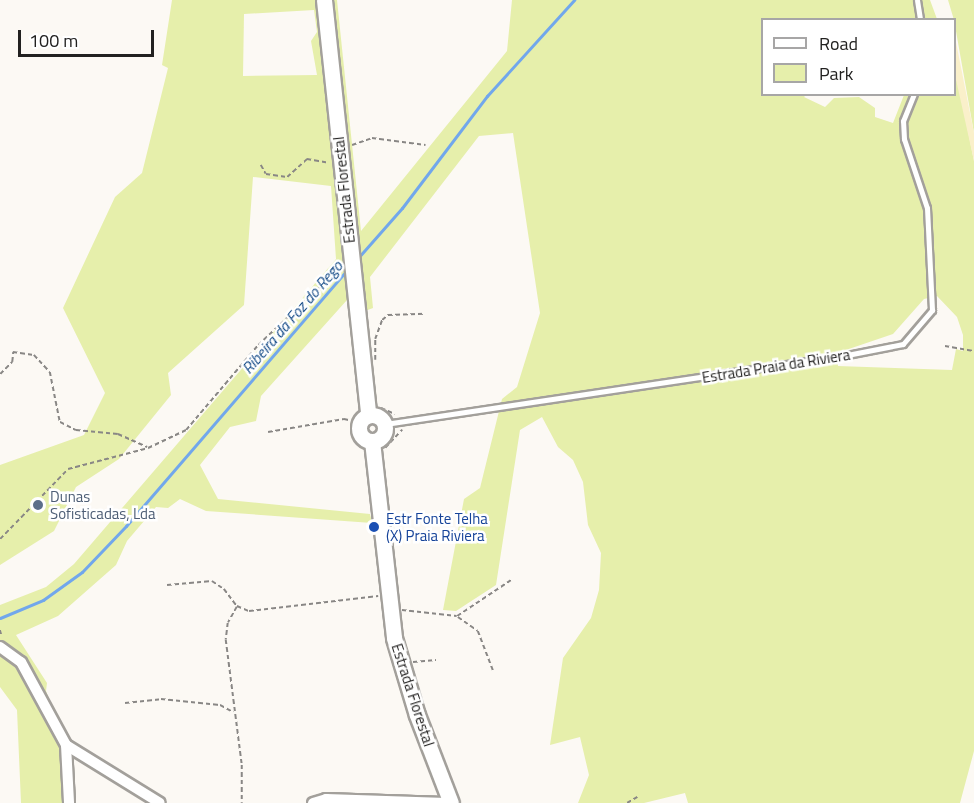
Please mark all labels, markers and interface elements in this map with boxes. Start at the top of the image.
scale bar [21,18,158,56]
legend [761,18,956,96]
text: 100 m [29,27,78,54]
text: Road [819,30,858,57]
text: Park [819,60,853,87]
street label: Estrada Florestal [329,136,359,244]
water label: Ribeira da Foz do Rego [238,257,346,377]
street label: Estrada Praia da Riviera [701,345,851,387]
place label: Dunas Sofisticadas, Lda [50,487,156,522]
marker: Dunas Sofisticadas, Lda [31,498,45,512]
place label: Estr Fonte Telha (X) Praia Riviera [386,509,488,544]
marker: Estr Fonte Telha (X) Praia Riviera [367,520,381,534]
street label: Estrada Florestal [388,641,438,749]

